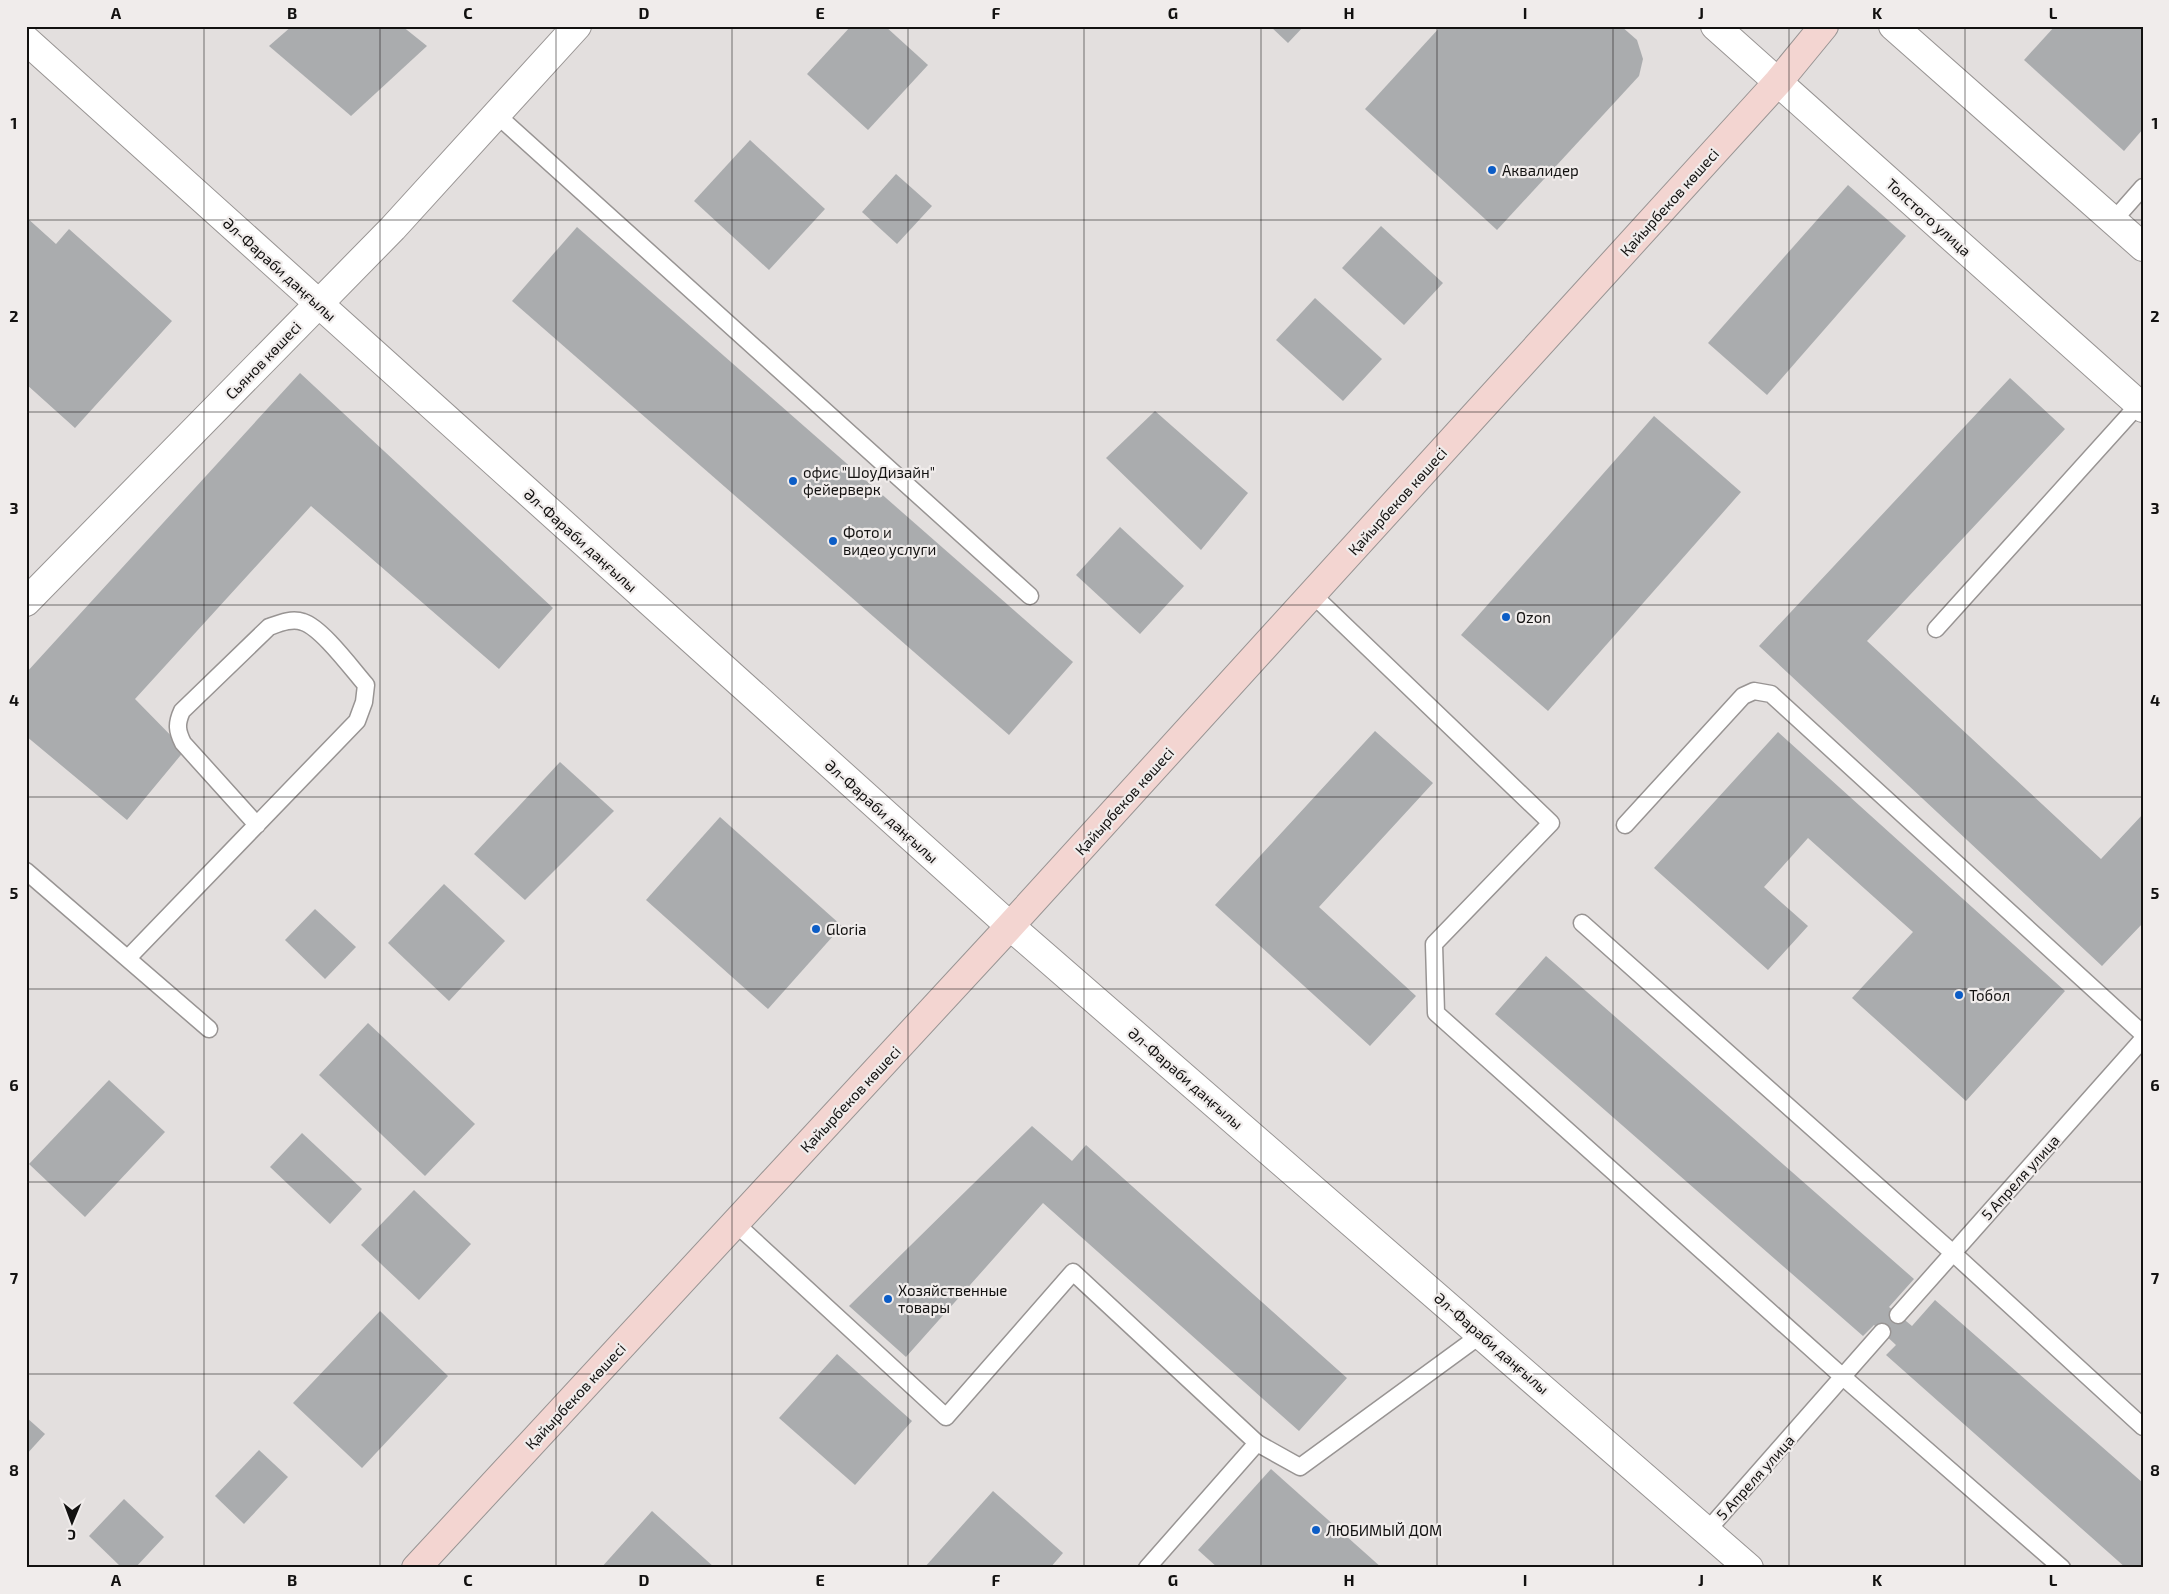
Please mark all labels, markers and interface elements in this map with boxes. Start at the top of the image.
text: A [111,3,122,22]
text: B [287,3,297,22]
text: C [463,3,473,22]
text: D [639,3,650,22]
text: E [815,3,825,22]
text: F [992,3,1001,22]
text: G [1168,3,1178,22]
text: H [1343,3,1355,22]
text: I [1523,3,1527,22]
text: J [1698,3,1704,22]
text: K [1872,3,1883,22]
text: L [2049,3,2058,22]
text: 1 [11,113,17,132]
text: 1 [2152,113,2158,132]
street label: Қайырбеков көшесі [1616,144,1722,260]
place label: Аквалидер [1502,161,1579,179]
marker: Аквалидер [1486,164,1498,176]
street label: Толстого улица [1882,174,1975,260]
street label: Әл-Фараби даңғылы [220,214,340,324]
text: 2 [9,306,19,325]
text: 2 [2150,306,2160,325]
street label: Сьянов көшесі [221,317,305,403]
street label: Қайырбеков көшесі [1344,443,1450,559]
place label: офис "ШоуДизайн" фейерверк [803,463,935,498]
marker: офис "ШоуДизайн" фейерверк [787,475,799,487]
street label: Әл-Фараби даңғылы [521,485,641,595]
text: 3 [9,498,19,517]
text: 3 [2150,498,2160,517]
place label: Фото и видео услуги [843,523,936,559]
marker: Фото и видео услуги [827,535,839,547]
place label: Ozon [1516,608,1551,626]
marker: Ozon [1500,611,1512,623]
text: 4 [9,690,19,709]
text: 4 [2150,690,2160,709]
street label: Қайырбеков көшесі [1071,743,1177,859]
street label: Әл-Фараби даңғылы [822,756,942,866]
text: 5 [10,883,19,902]
text: 5 [2151,883,2160,902]
place label: Gloria [826,920,866,938]
marker: Gloria [810,923,822,935]
place label: Тобол [1969,986,2010,1004]
marker: Тобол [1953,989,1965,1001]
street label: Әл-Фараби даңғылы [1125,1023,1247,1133]
street label: Қайырбеков көшесі [796,1042,904,1156]
text: 6 [9,1075,19,1094]
text: 6 [2150,1075,2160,1094]
street label: 5 Апреля улица [1977,1131,2064,1224]
text: 7 [10,1268,19,1287]
text: 7 [2151,1268,2160,1287]
place label: Хозяйственные товары [898,1281,1007,1316]
street label: Әл-Фараби даңғылы [1431,1288,1553,1398]
marker: Хозяйственные товары [882,1293,894,1305]
street label: Қайырбеков көшесі [521,1339,629,1453]
street label: 5 Апреля улица [1712,1431,1799,1524]
text: 8 [9,1460,19,1479]
text: 8 [2150,1460,2160,1479]
north arrow [48,1496,98,1546]
place label: ЛЮБИМЫЙ ДОМ [1326,1521,1442,1539]
marker: ЛЮБИМЫЙ ДОМ [1310,1524,1322,1536]
text: С [67,1527,76,1544]
text: A [111,1570,122,1589]
text: B [287,1570,297,1589]
text: C [463,1570,473,1589]
text: D [639,1570,650,1589]
text: E [815,1570,825,1589]
text: F [992,1570,1001,1589]
text: G [1168,1570,1178,1589]
text: H [1343,1570,1355,1589]
text: I [1523,1570,1527,1589]
text: J [1698,1570,1704,1589]
text: K [1872,1570,1883,1589]
text: L [2049,1570,2058,1589]

